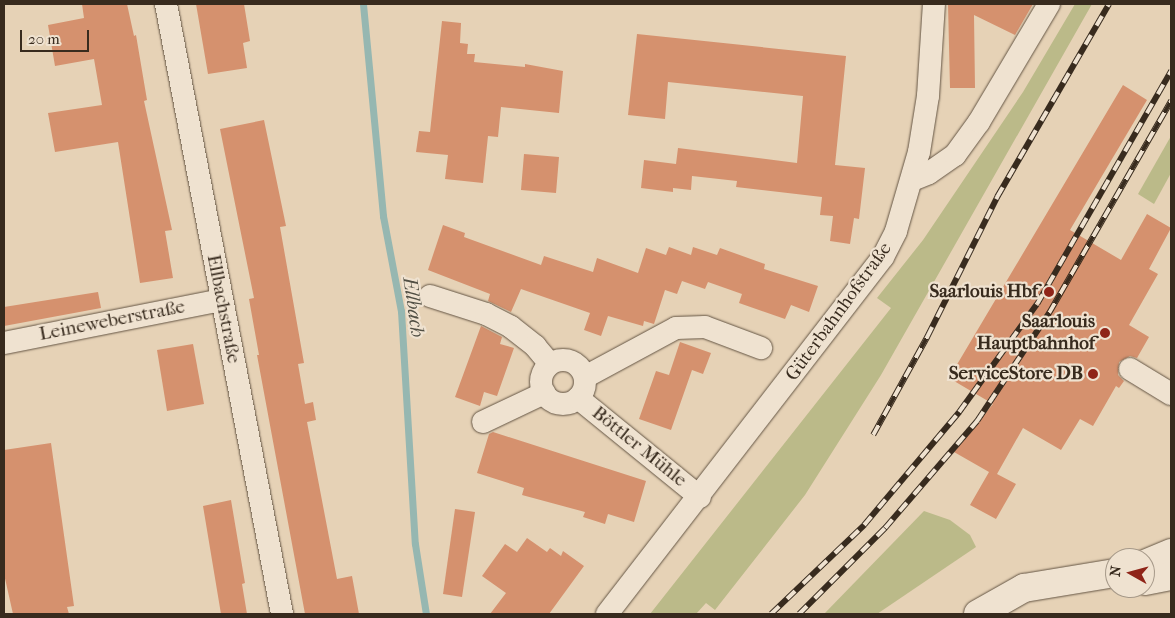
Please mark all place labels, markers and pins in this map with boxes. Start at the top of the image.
place label: Saarlouis Hbf [930,281,1038,303]
marker: Saarlouis Hbf [1042,285,1056,299]
place label: Saarlouis Hauptbahnhof [977,311,1095,355]
marker: Saarlouis Hauptbahnhof [1099,327,1111,339]
place label: ServiceStore DB [949,363,1083,385]
marker: ServiceStore DB [1087,368,1099,380]

